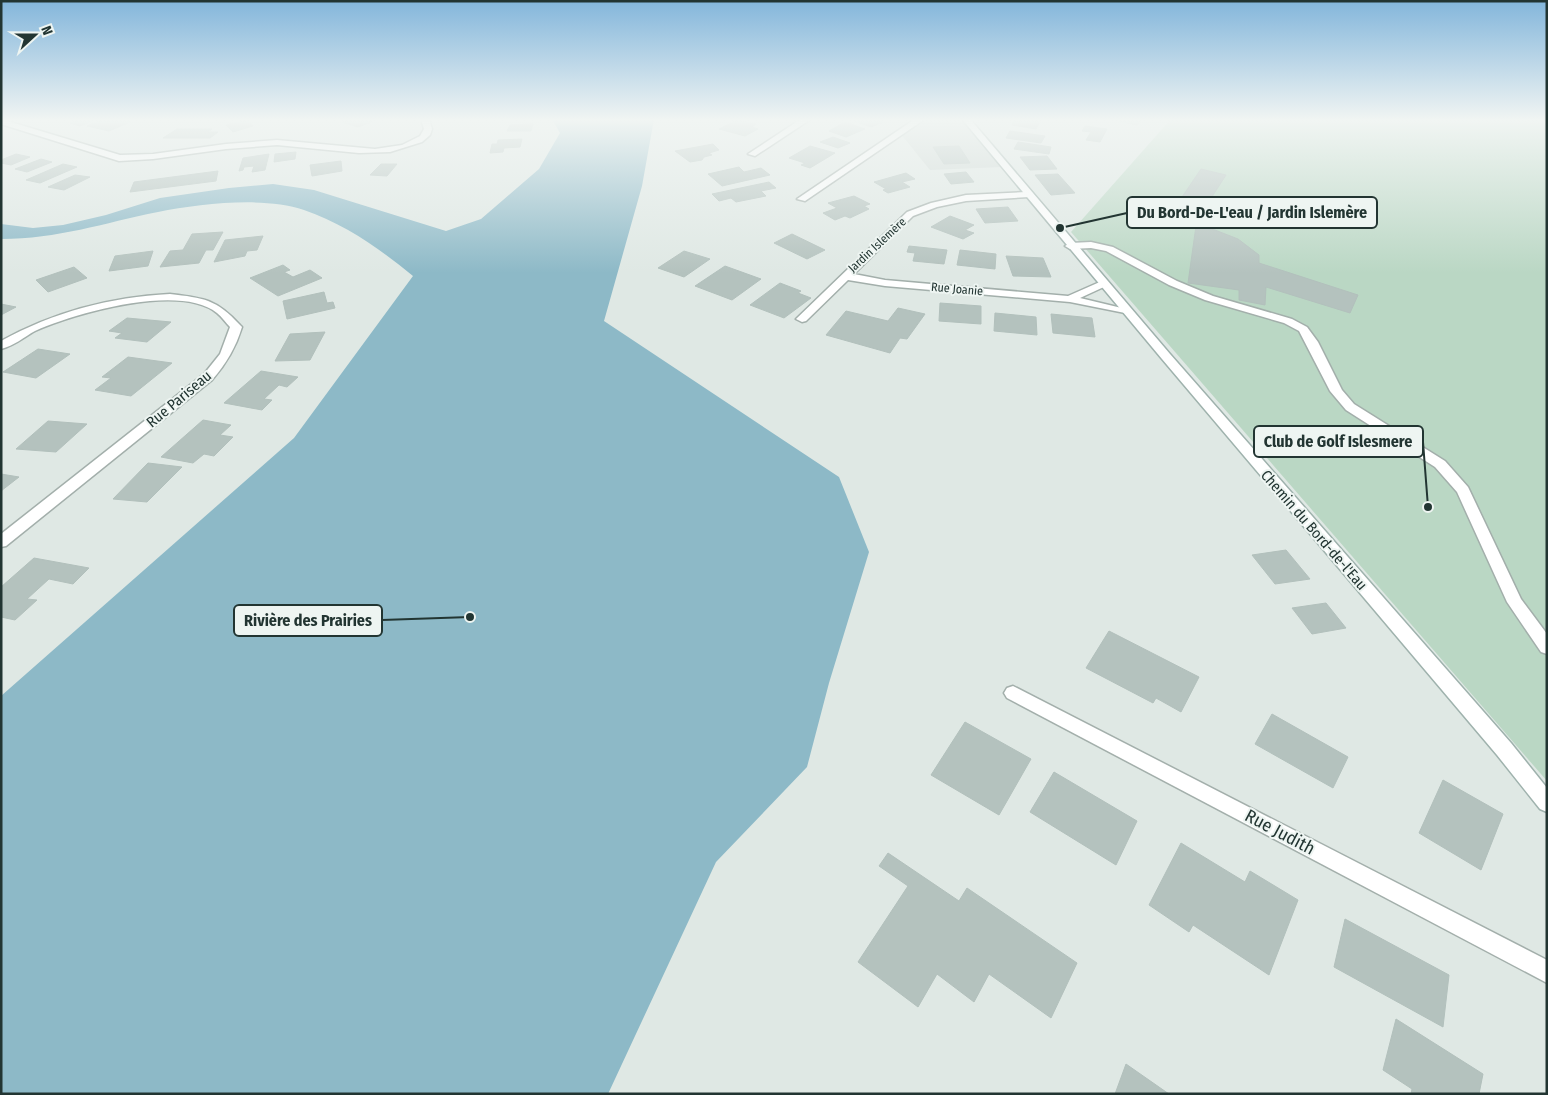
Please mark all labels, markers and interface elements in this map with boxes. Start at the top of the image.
north arrow [10,10,60,60]
text: N [37,24,56,37]
callout: Du Bord-De-L'eau / Jardin Islemère [1127,197,1377,228]
text: Du Bord-De-L'eau / Jardin Islemère [1137,203,1367,222]
street label: Jardin Islemère [845,215,909,275]
street label: Rue Joanie [930,280,984,298]
street label: Rue Pariseau [143,367,215,431]
callout: Club de Golf Islesmere [1254,426,1423,457]
text: Club de Golf Islesmere [1264,432,1412,451]
street label: Chemin du Bord-de-l'Eau [1257,466,1371,594]
callout: Rivière des Prairies [234,605,382,636]
text: Rivière des Prairies [244,611,372,630]
street label: Rue Judith [1241,804,1319,860]

